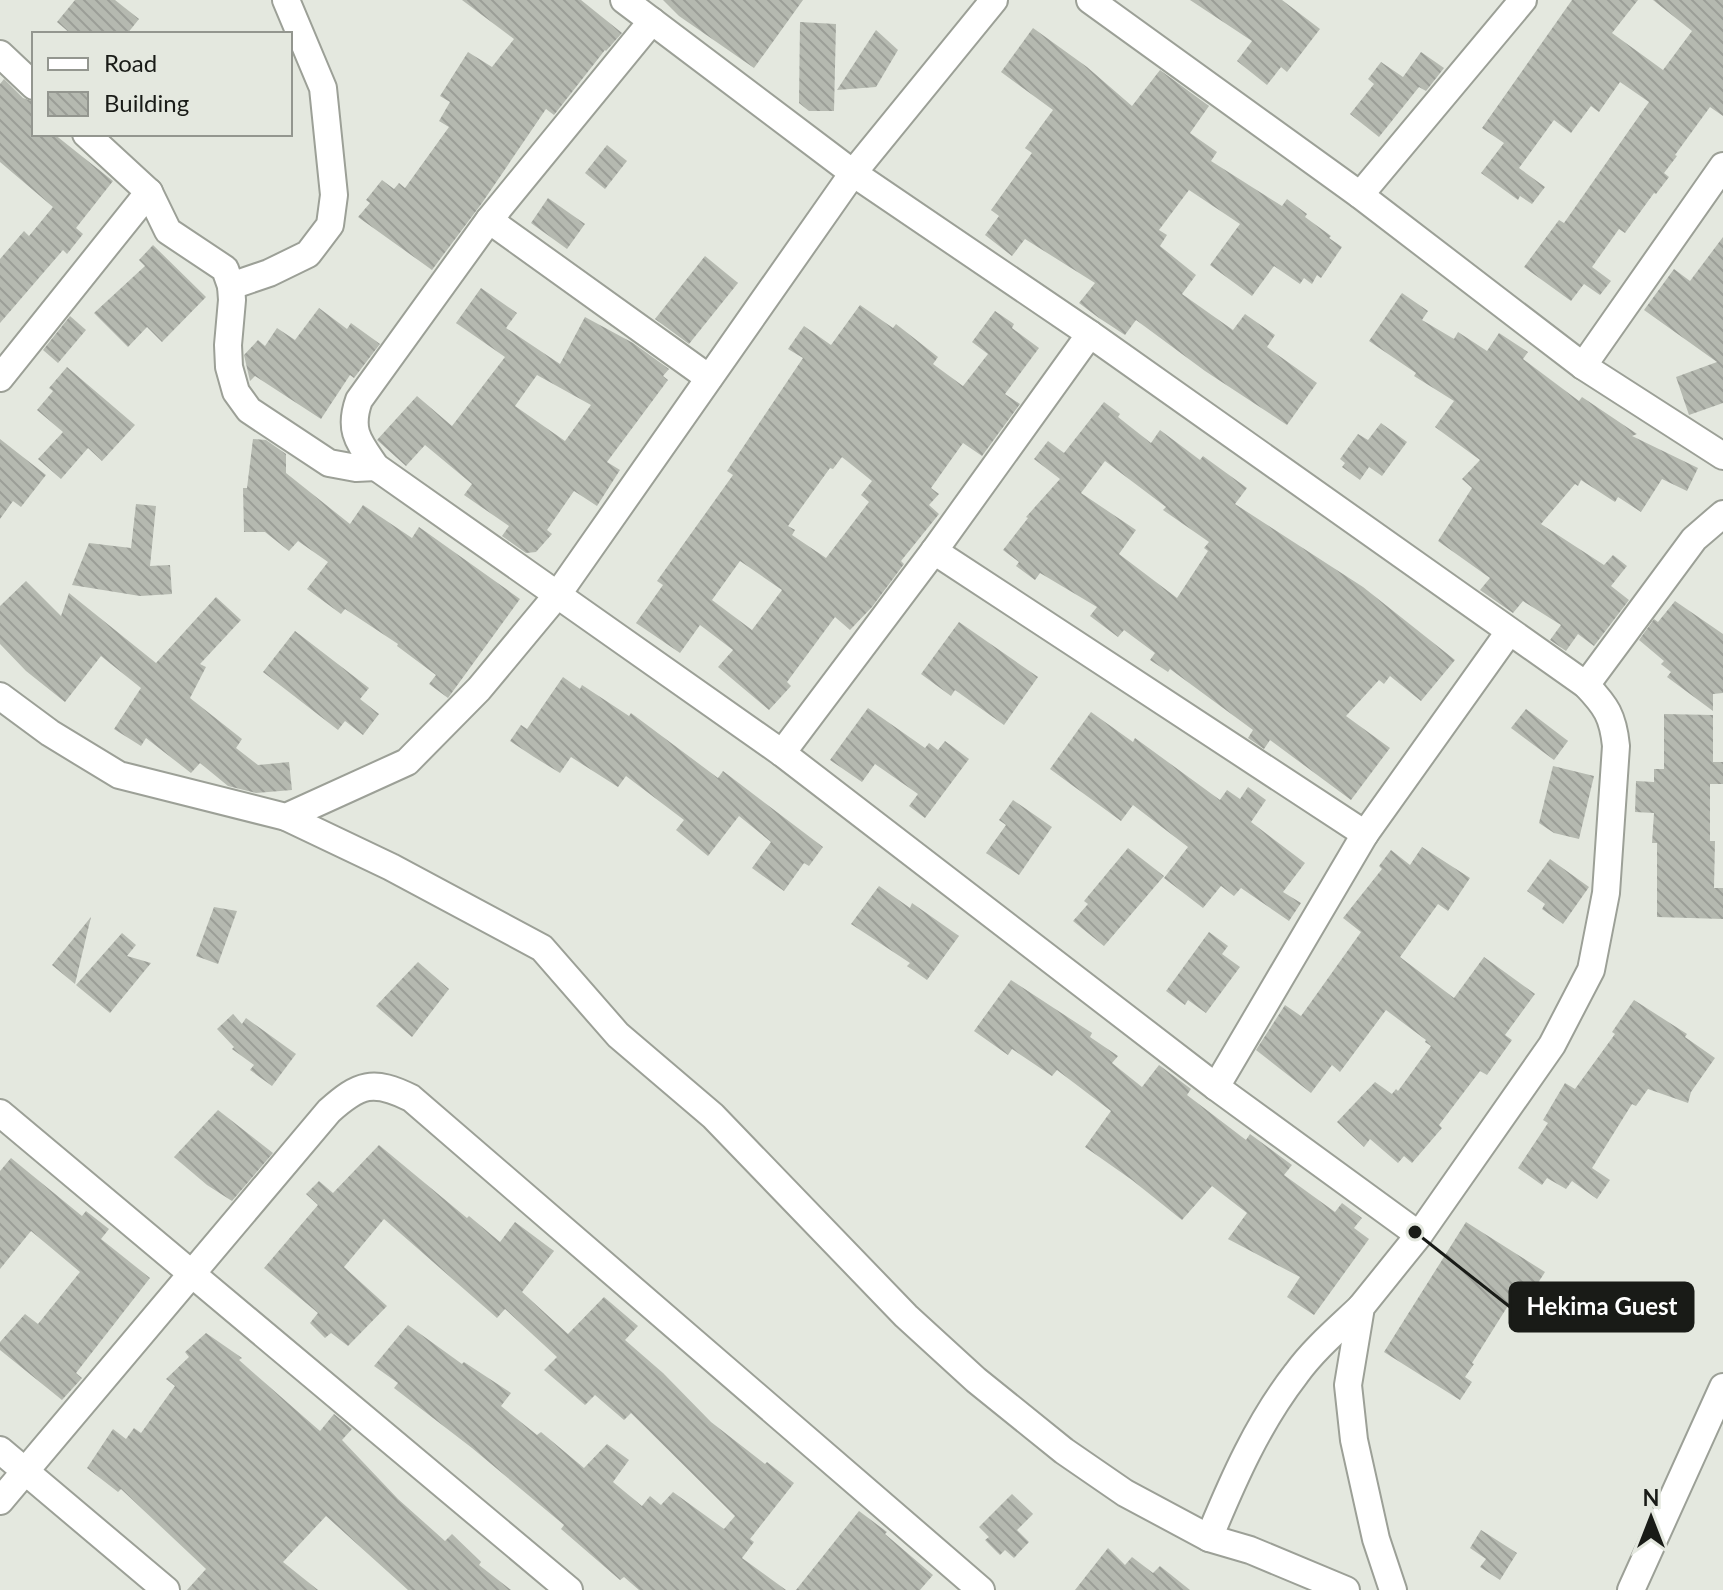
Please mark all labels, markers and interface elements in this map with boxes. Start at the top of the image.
legend [32,32,292,136]
text: Road [104,48,157,77]
text: Building [104,88,189,117]
callout: Hekima Guest [1510,1283,1693,1331]
text: Hekima Guest [1526,1291,1678,1320]
north arrow [1611,1478,1691,1558]
text: N [1643,1484,1659,1511]

